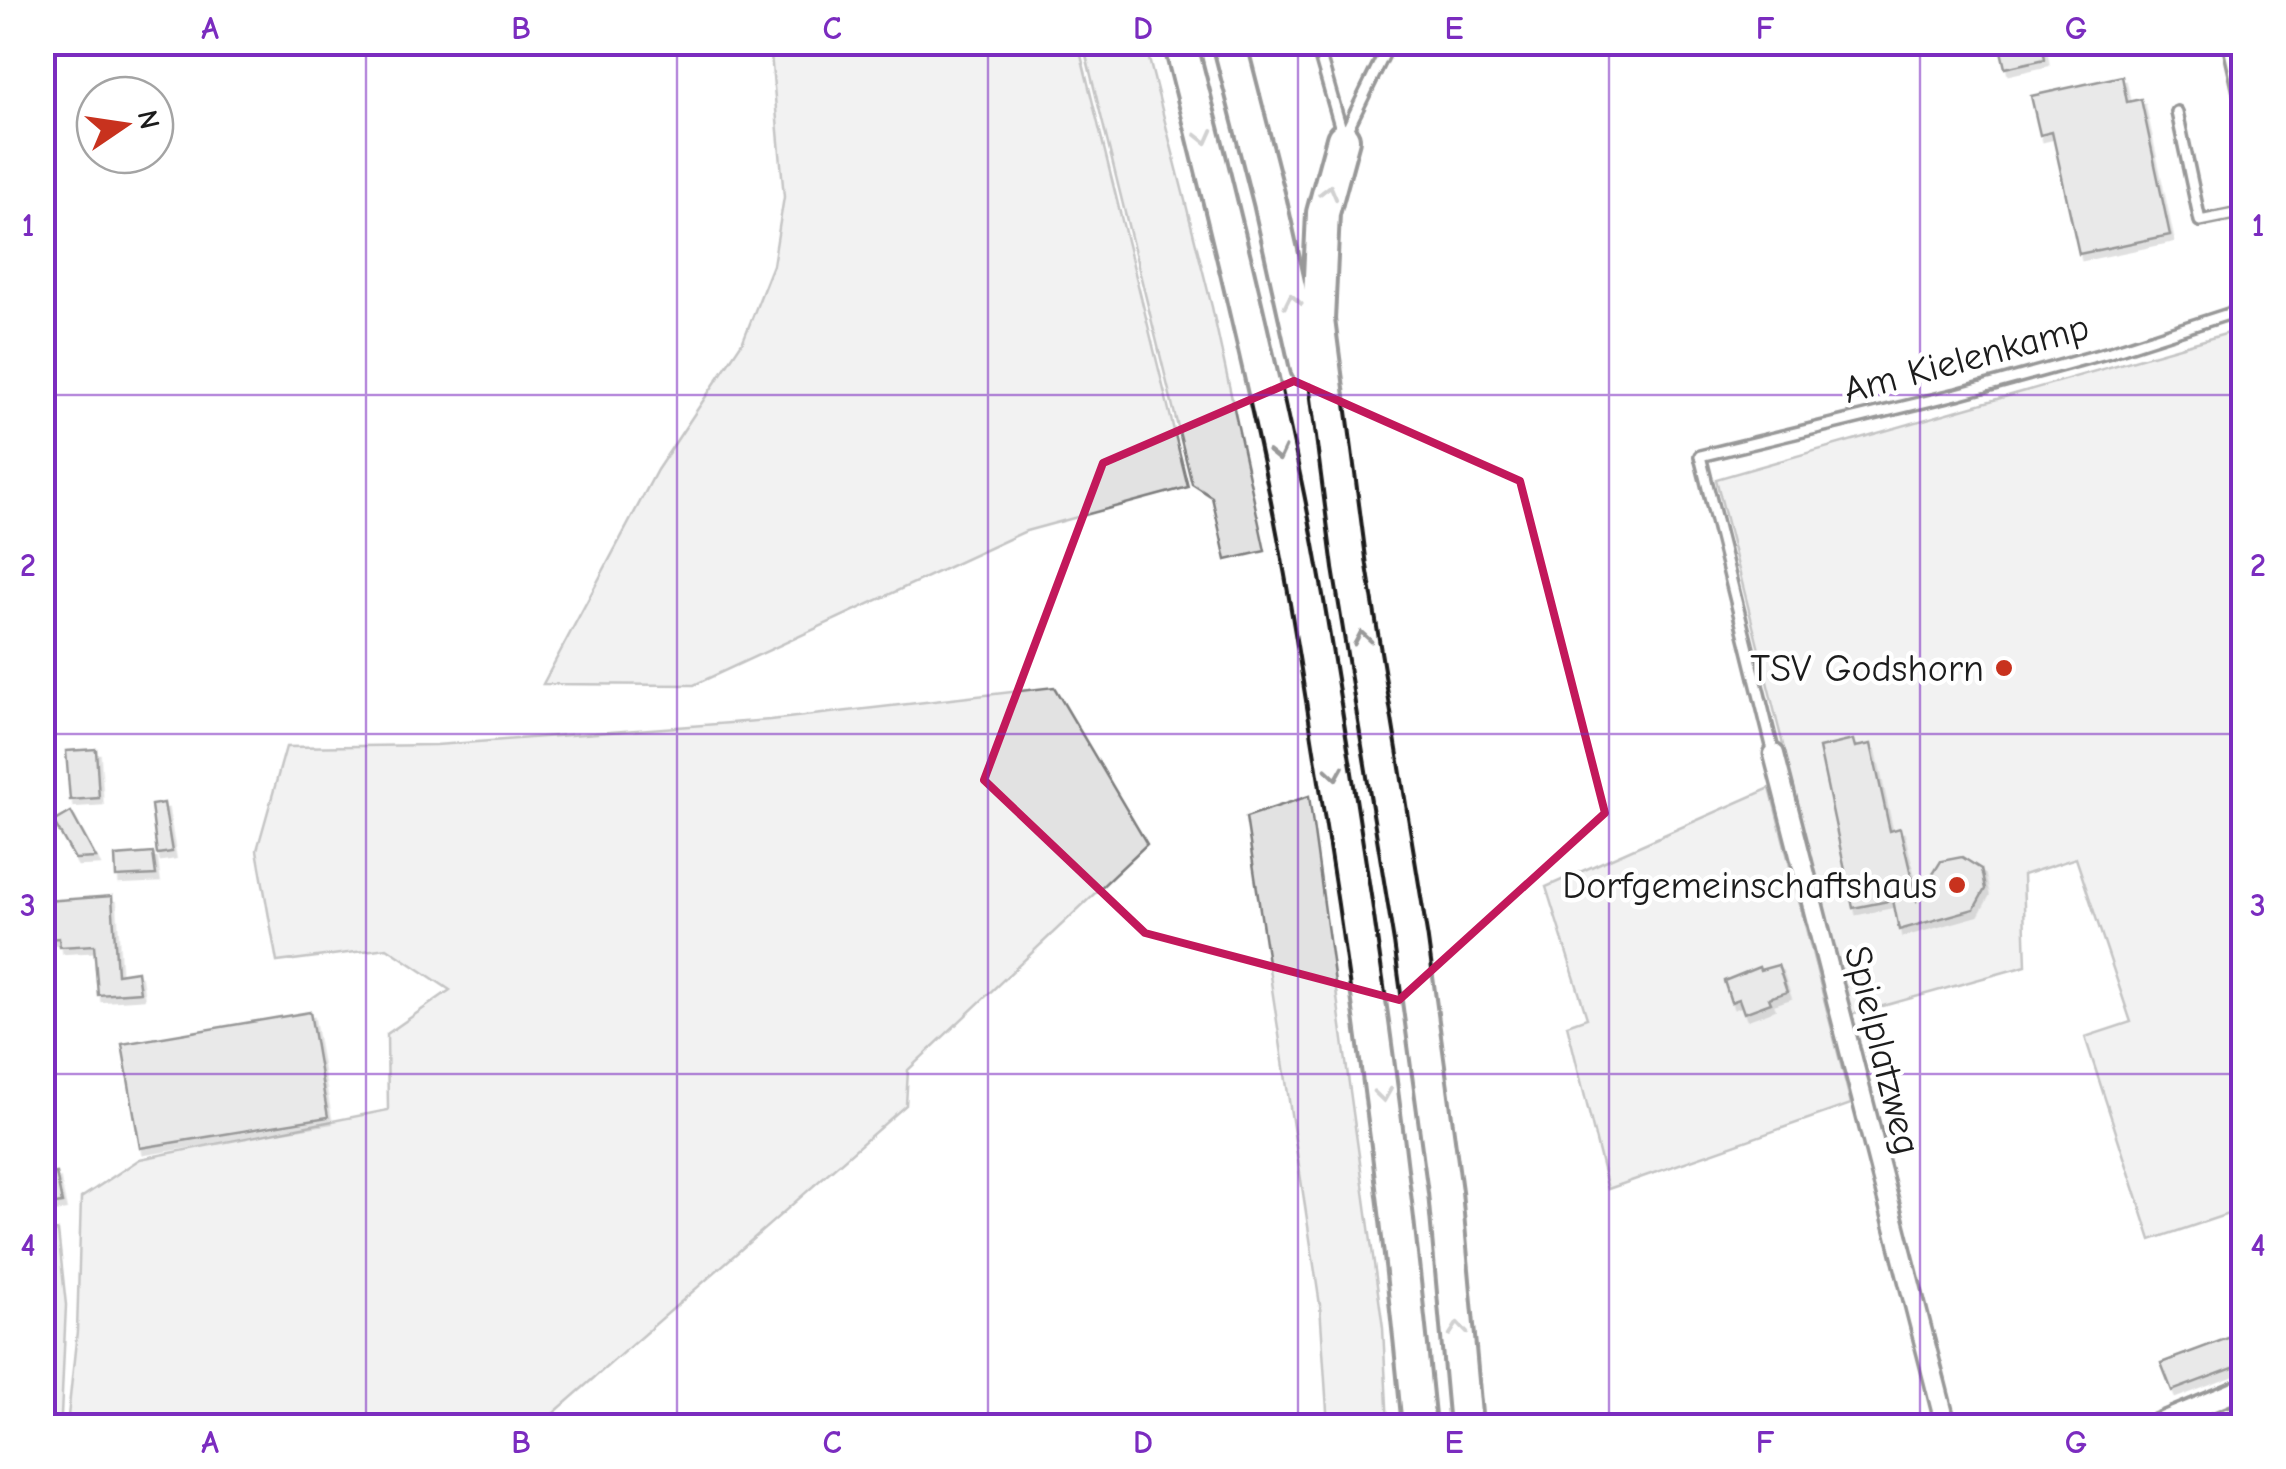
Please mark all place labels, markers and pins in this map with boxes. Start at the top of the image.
place label: TSV Godshorn [1750,647,1984,691]
marker: TSV Godshorn [1993,657,2015,679]
place label: Dorfgemeinschaftshaus [1562,864,1937,908]
marker: Dorfgemeinschaftshaus [1946,874,1968,896]

